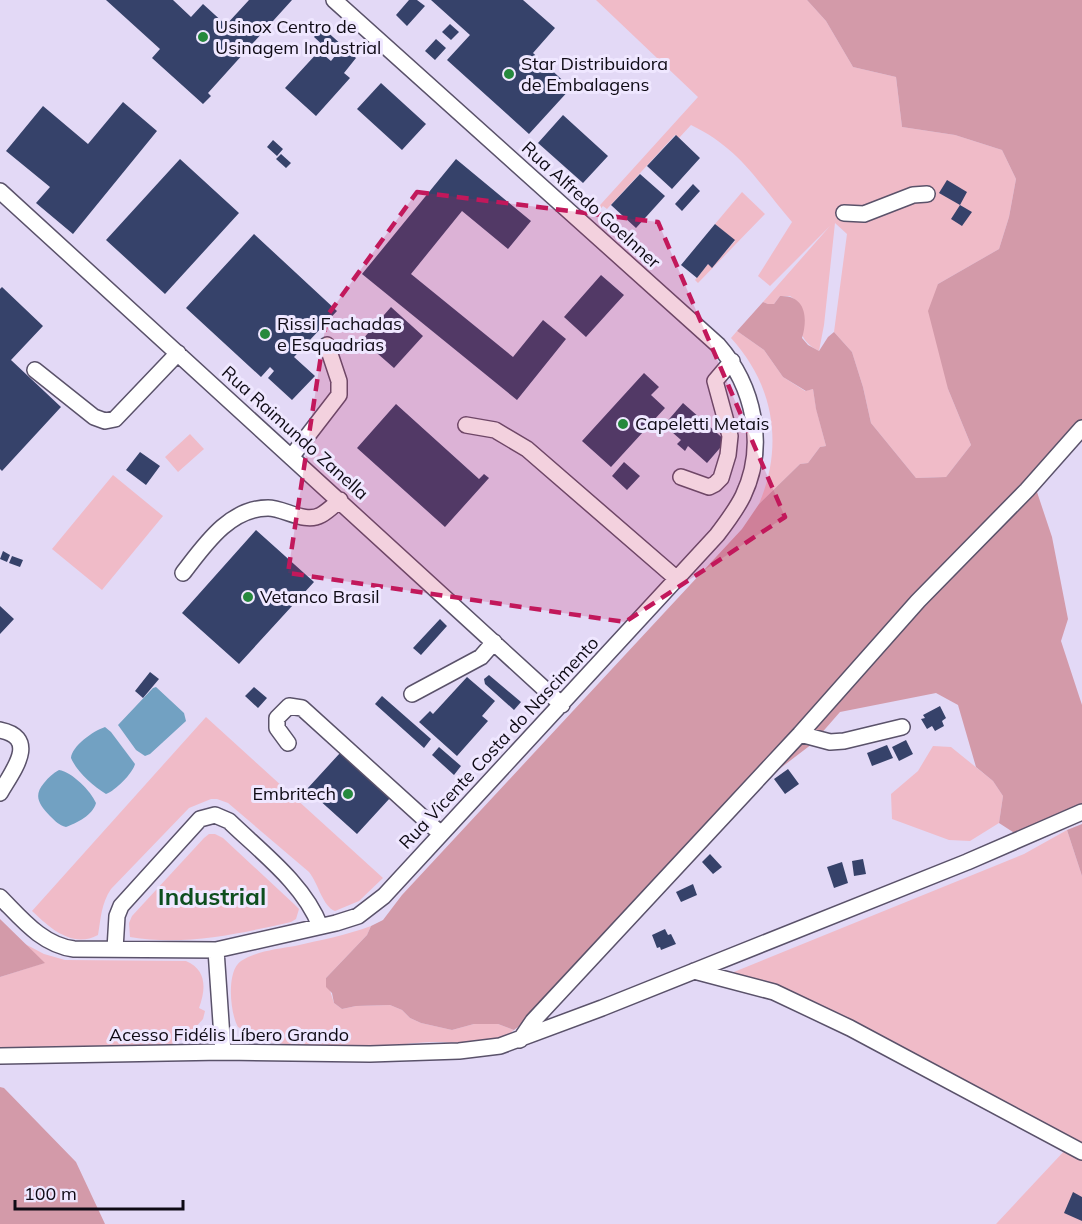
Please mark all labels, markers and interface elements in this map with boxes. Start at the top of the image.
place label: Usinox Centro de Usinagem Industrial [215,15,381,59]
marker: Usinox Centro de Usinagem Industrial [196,30,210,44]
place label: Star Distribuidora de Embalagens [521,52,668,96]
marker: Star Distribuidora de Embalagens [502,67,516,81]
street label: Rua Alfredo Goelnner [517,136,666,273]
place label: Rissi Fachadas e Esquadrias [277,312,402,356]
marker: Rissi Fachadas e Esquadrias [258,327,272,341]
street label: Rua Raimundo Zanella [217,361,373,505]
place label: Capeletti Metais [635,412,769,435]
marker: Capeletti Metais [616,417,630,431]
place label: Vetanco Brasil [260,585,380,608]
marker: Vetanco Brasil [241,590,255,604]
street label: Rua Vicente Costa do Nascimento [394,632,603,854]
place label: Embritech [253,782,336,805]
marker: Embritech [341,787,355,801]
district label: Industrial [158,881,266,911]
street label: Acesso Fidélis Líbero Grando [109,1023,349,1046]
scale bar [15,1173,183,1211]
text: 100 m [24,1182,77,1205]

